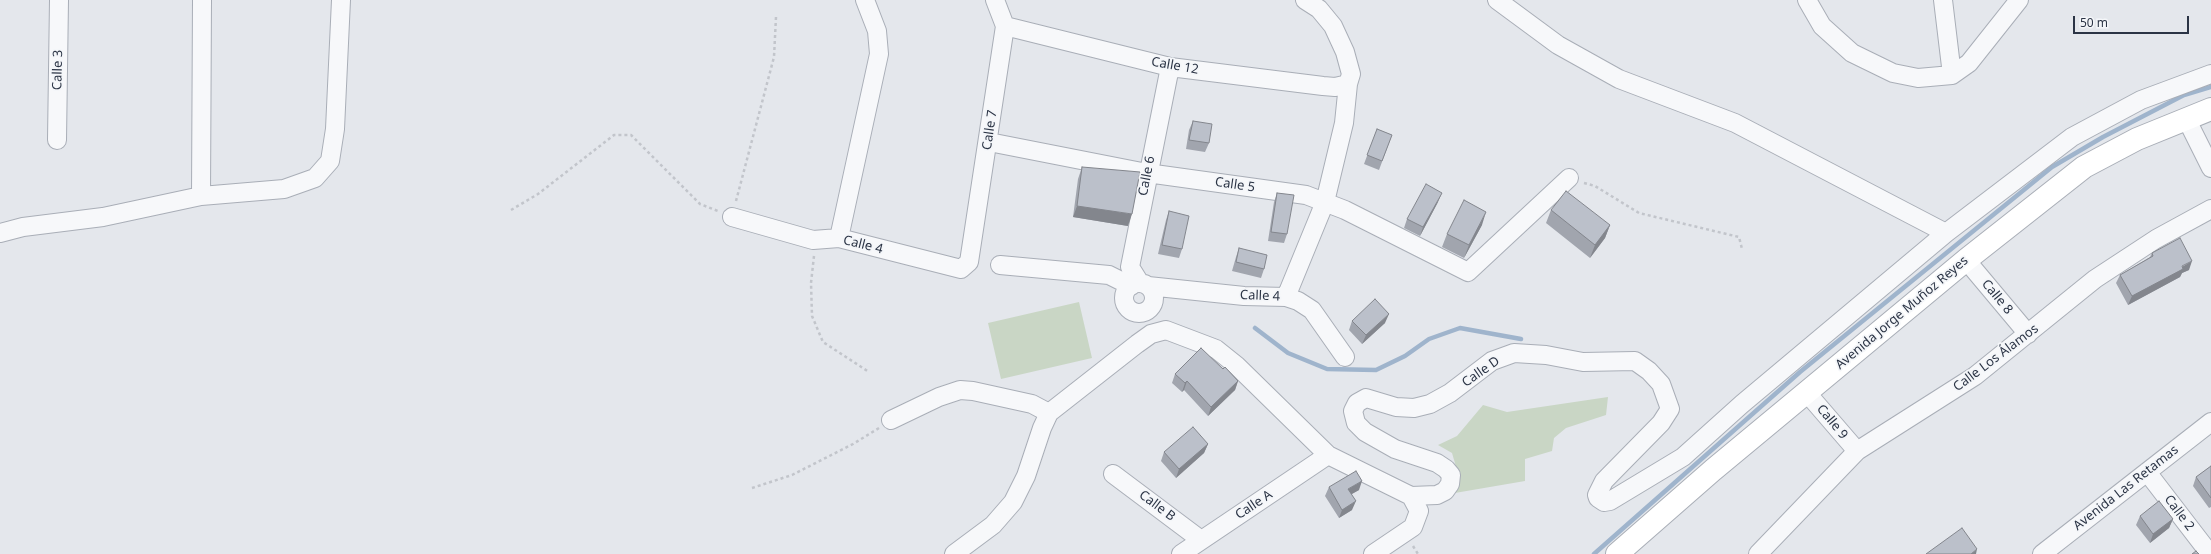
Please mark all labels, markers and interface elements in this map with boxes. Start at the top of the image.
scale bar [2075,8,2191,34]
text: 50 m [2080,14,2108,31]
street label: Calle 3 [50,50,66,90]
street label: Calle 12 [1150,54,1200,78]
street label: Calle 7 [979,109,1001,151]
street label: Calle 6 [1135,155,1159,197]
street label: Calle 5 [1214,174,1256,196]
street label: Calle 4 [842,233,884,257]
street label: Avenida Jorge Muñoz Reyes [1833,253,1971,373]
street label: Calle 8 [1978,277,2016,317]
street label: Calle 4 [1240,288,1280,304]
street label: Calle Los Álamos [1950,321,2042,395]
street label: Calle D [1459,353,1503,391]
street label: Calle 9 [1813,402,1851,442]
street label: Avenida Las Retamas [2070,442,2182,534]
street label: Calle B [1136,487,1178,525]
street label: Calle A [1233,487,1275,523]
street label: Calle 2 [2161,492,2197,534]

